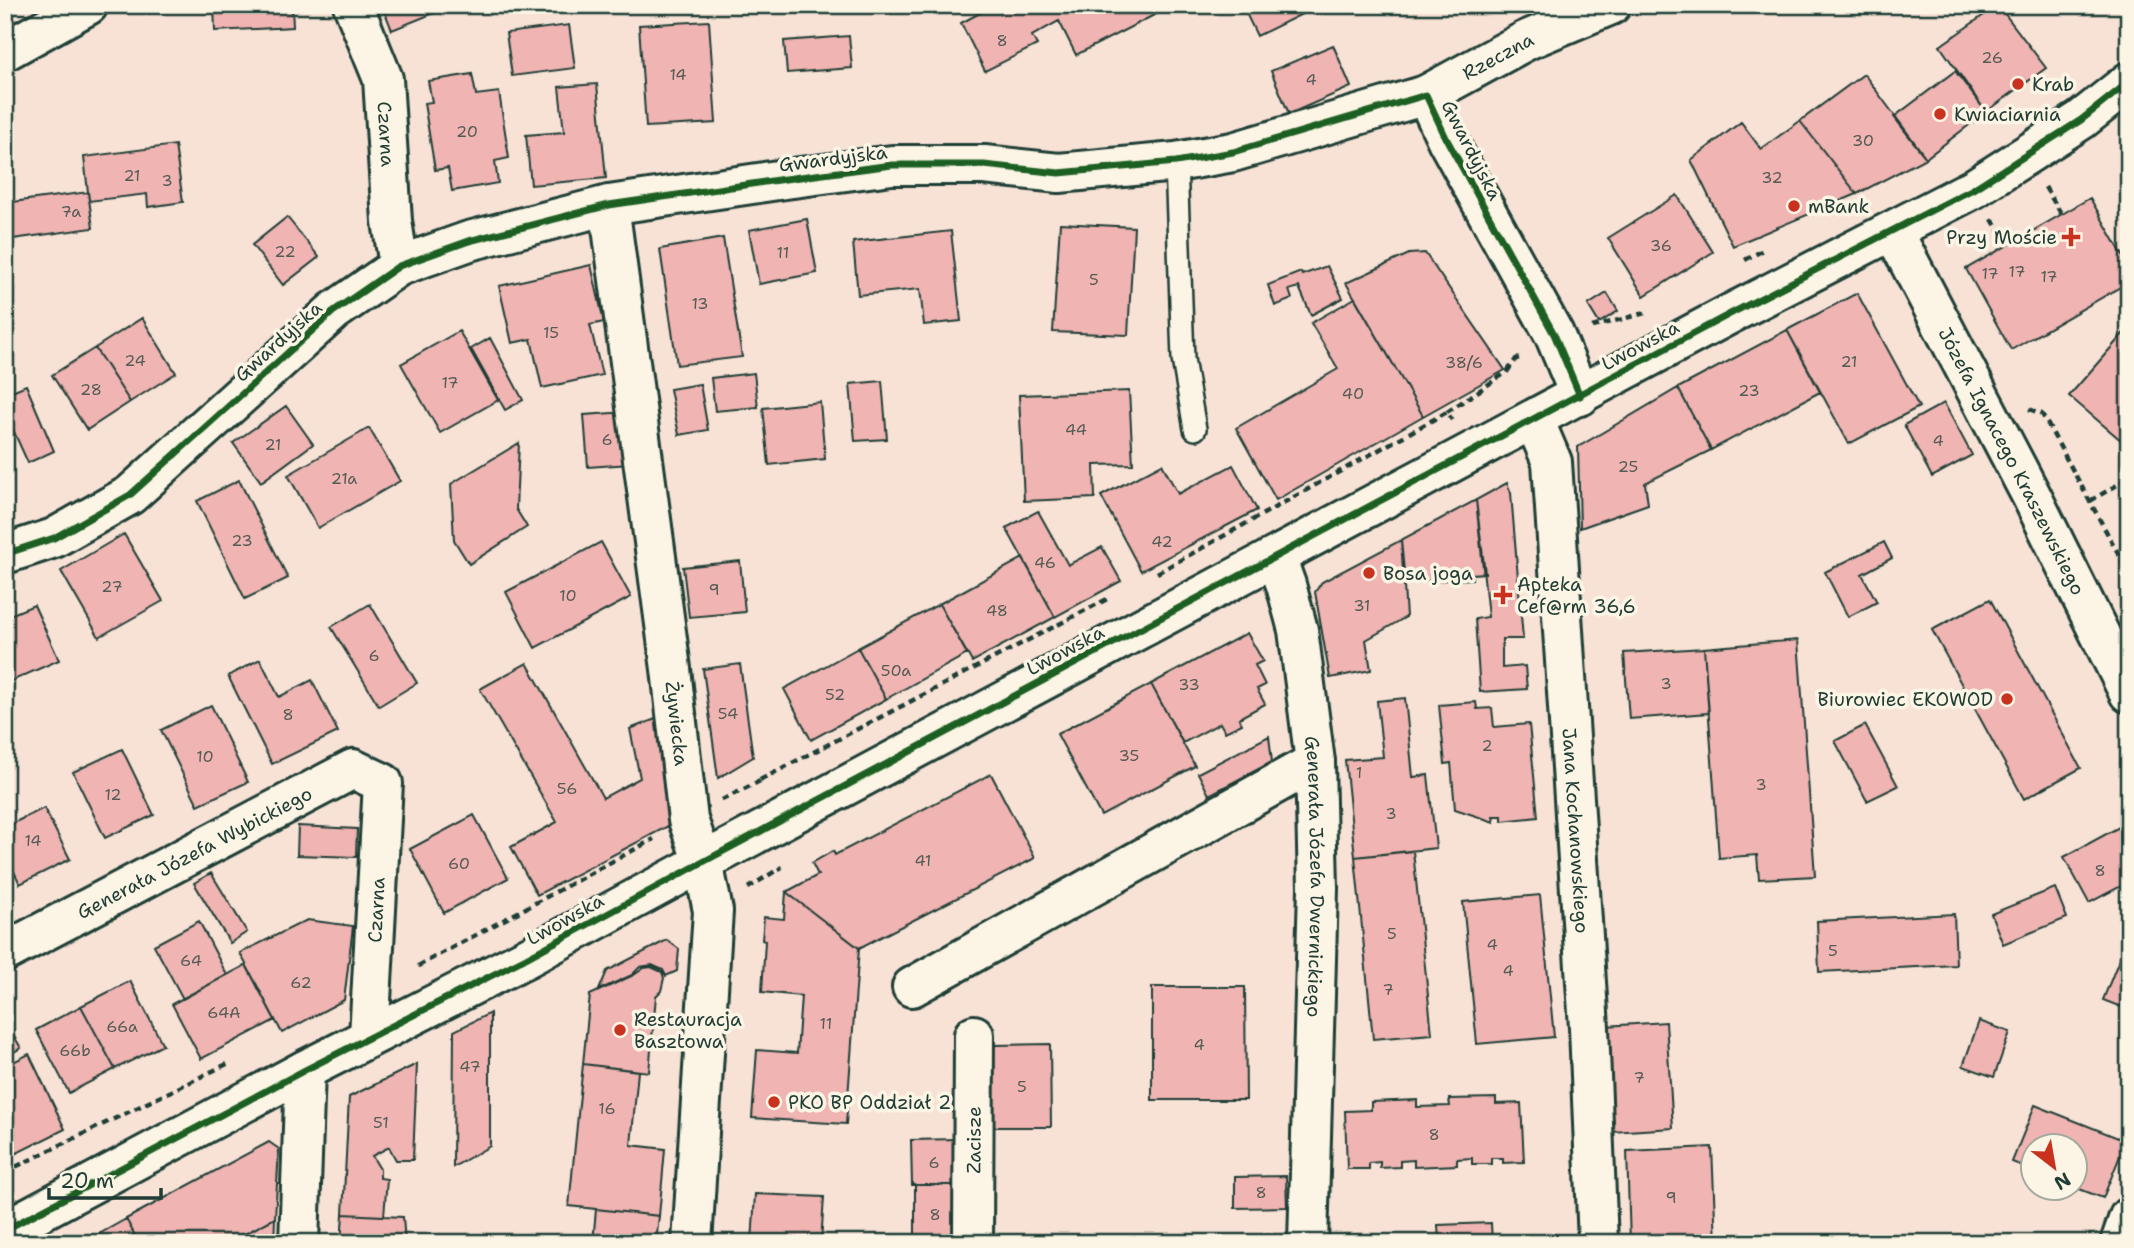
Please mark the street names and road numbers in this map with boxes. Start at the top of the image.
street label: Rzeczna [1458,27,1538,86]
street label: Gwardyjska [1436,96,1508,205]
street label: Czarna [371,101,401,168]
street label: Gwardyjska [777,139,889,178]
street label: Gwardyjska [229,295,327,387]
street label: Lwowska [1597,314,1684,376]
street label: Józefa Ignacego Kraszewskiego [1933,323,2091,599]
street label: Lwowska [1022,619,1109,681]
street label: Żywiecka [659,680,694,767]
street label: Jana Kochanowskiego [1556,727,1595,934]
street label: Generała Józefa Dwernickiego [1299,734,1330,1018]
street label: Generała Józefa Wybickiego [73,781,317,925]
street label: Czarna [362,876,391,943]
street label: Lwowska [522,888,608,951]
street label: Zacisze [961,1106,987,1174]

